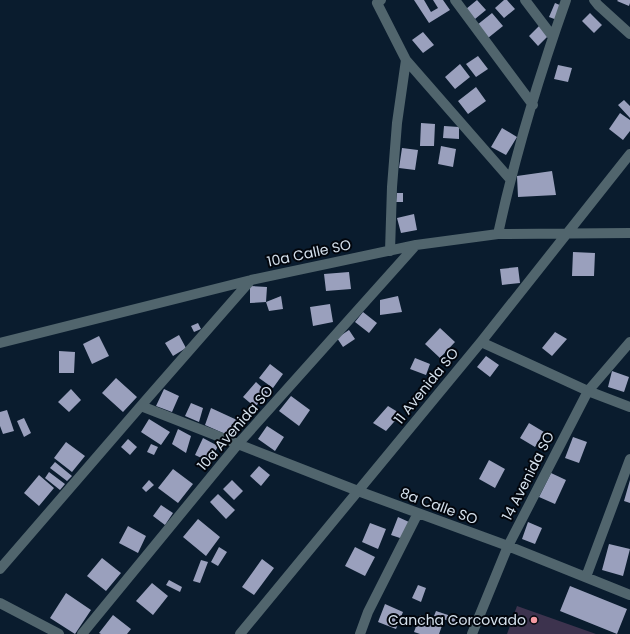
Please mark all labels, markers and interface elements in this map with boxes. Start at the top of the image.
street label: 10a Calle SO [265,234,353,272]
street label: 11 Avenida SO [389,344,463,428]
street label: 10a Avenida SO [192,381,278,475]
street label: 14 Avenida SO [497,428,559,524]
street label: 8a Calle SO [398,483,480,529]
place label: Cancha Corcovado [388,610,526,630]
marker: Cancha Corcovado [529,615,539,625]

